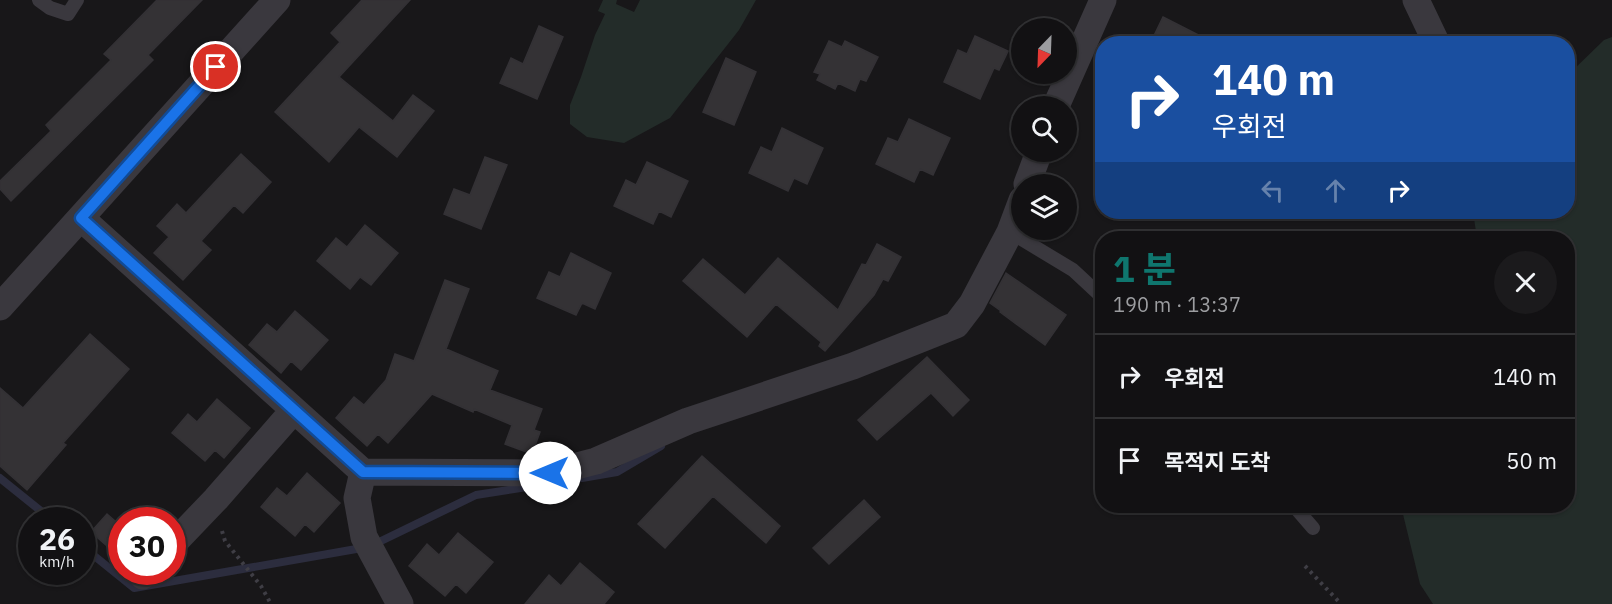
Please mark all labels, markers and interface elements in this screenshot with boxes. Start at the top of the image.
north arrow [1011,18,1077,84]
map controls [1011,18,1077,240]
pin [190,41,241,92]
icon: arrive [199,50,232,83]
text: 140 m [1212,52,1335,107]
icon: right [1113,60,1191,138]
button: search [1011,96,1077,162]
text: 우회전 [1212,108,1287,143]
button: layers [1011,174,1077,240]
icon: left [1256,174,1289,207]
icon: ahead [1319,174,1352,207]
icon: right [1382,174,1415,207]
text: 1 분 [1113,245,1176,292]
button: close [1494,251,1557,314]
text: 190 m · 13:37 [1113,291,1241,318]
icon: right [1113,360,1146,393]
text: 140 m [1493,362,1557,391]
text: 우회전 [1164,363,1225,392]
position arrow [518,441,582,505]
icon: arrive [1113,444,1146,477]
text: 50 m [1506,446,1557,475]
text: 목적지 도착 [1164,447,1270,476]
speed limit sign: 30 [108,507,186,585]
text: 26 [39,519,75,558]
text: km/h [39,552,75,571]

